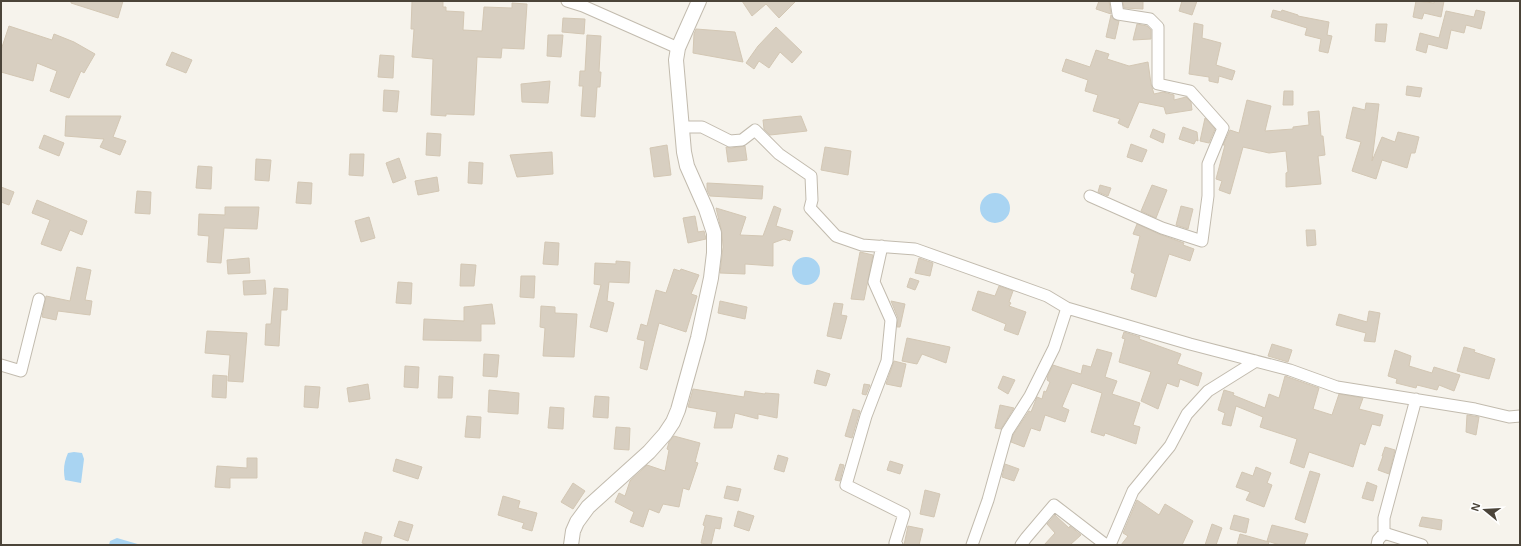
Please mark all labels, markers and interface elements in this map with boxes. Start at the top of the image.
north arrow [1465,490,1505,530]
text: N [1469,501,1482,513]

